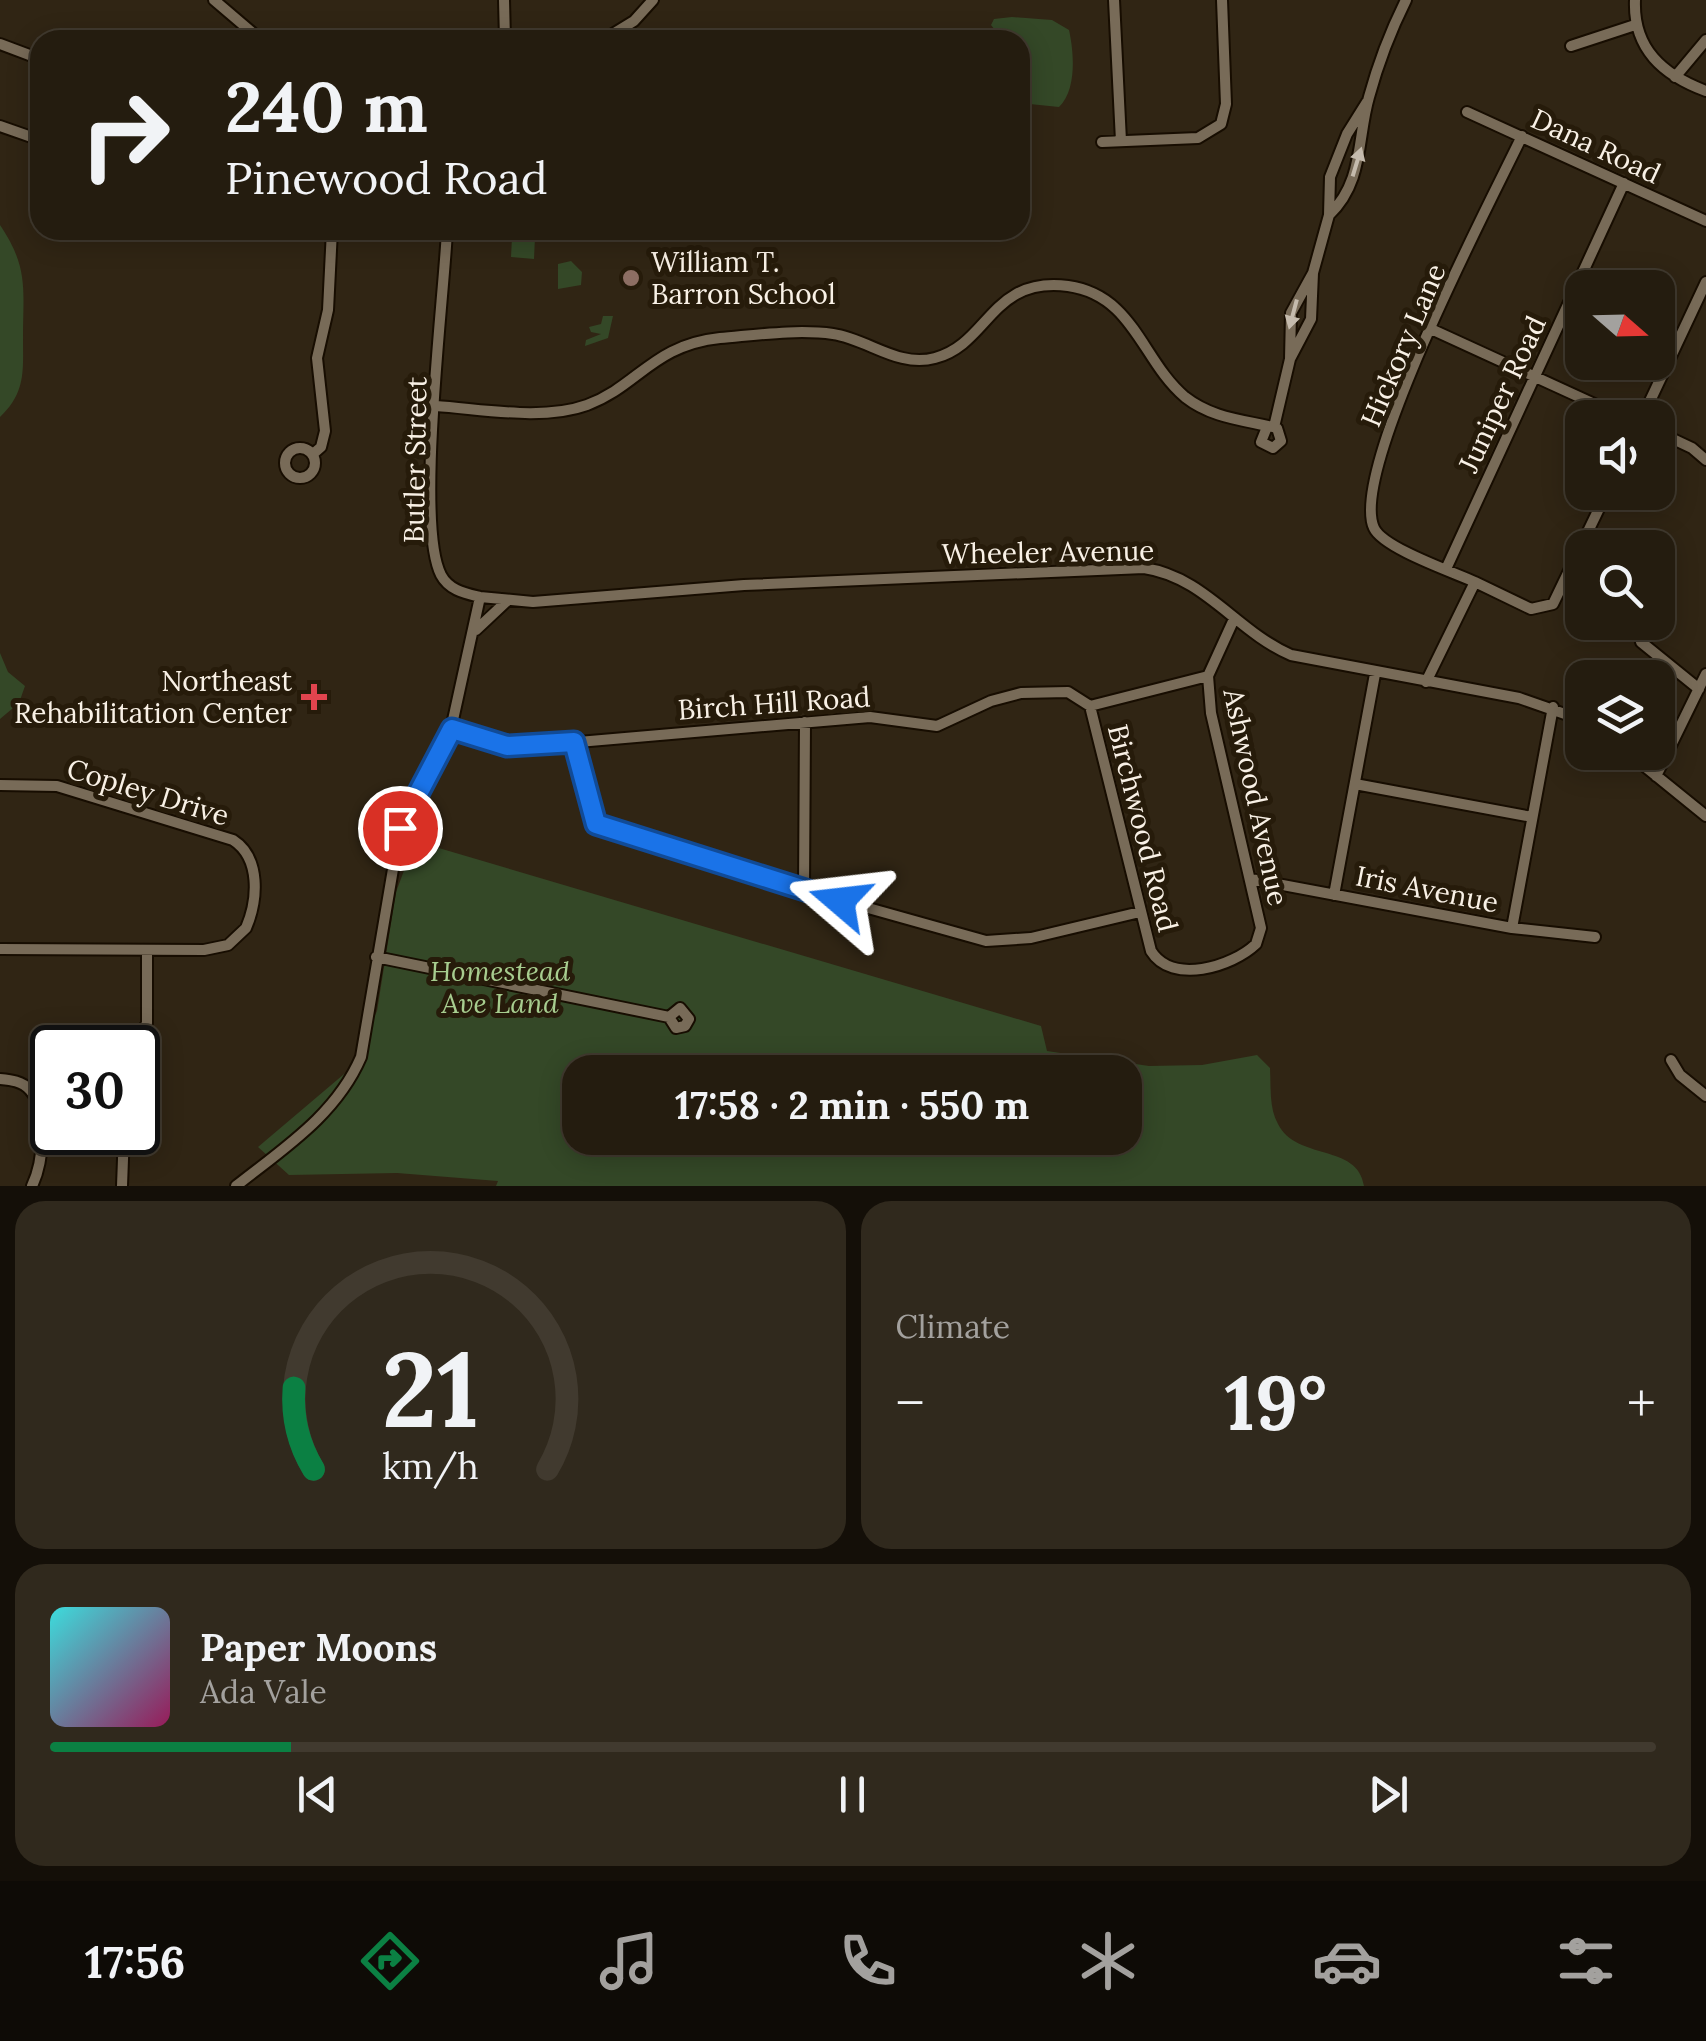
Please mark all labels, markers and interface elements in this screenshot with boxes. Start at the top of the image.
text: 240 m [225,62,428,151]
icon: right [60,70,190,200]
street label: Dana Road [1525,100,1667,192]
one-way arrow [1350,146,1365,177]
text: Pinewood Road [225,149,548,206]
place label: William T. Barron School [651,244,836,312]
street label: Hickory Lane [1352,258,1454,432]
marker: William T. Barron School [620,267,642,289]
north arrow [1565,270,1675,380]
map controls [1565,270,1675,770]
one-way arrow [1285,299,1300,330]
street label: Juniper Road [1450,310,1554,479]
street label: Butler Street [396,376,434,544]
button: sound [1565,400,1675,510]
button: search [1565,530,1675,640]
street label: Wheeler Avenue [941,532,1155,572]
button: layers [1565,660,1675,770]
place label: Northeast Rehabilitation Center [14,663,292,731]
street label: Birch Hill Road [676,678,872,728]
marker: Northeast Rehabilitation Center [301,684,327,710]
street label: Ashwood Avenue [1215,684,1297,909]
street label: Birchwood Road [1100,721,1186,935]
street label: Copley Drive [63,750,233,834]
pin [358,786,443,871]
icon: arrive [373,801,428,856]
position arrow [788,849,892,953]
street label: Iris Avenue [1353,858,1501,920]
park label: Homestead Ave Land [430,953,570,1021]
speed limit sign: 30 [30,1025,160,1155]
text: 17:58 · 2 min · 550 m [675,1081,1029,1129]
text: Climate [896,1306,1010,1347]
text: 21 [381,1322,479,1455]
text: 19° [1225,1355,1327,1451]
text: − [896,1368,925,1438]
text: + [1627,1368,1656,1438]
text: km/h [382,1443,479,1489]
text: Paper Moons [200,1623,437,1671]
text: Ada Vale [200,1671,327,1712]
icon: previous [290,1767,345,1822]
icon: pause [825,1767,880,1822]
icon: next [1361,1767,1416,1822]
icon: directions [355,1926,425,1996]
icon: music [594,1926,664,1996]
icon: phone [833,1926,903,1996]
icon: climate [1073,1926,1143,1996]
icon: car [1312,1926,1382,1996]
icon: filters [1551,1926,1621,1996]
text: 17:56 [85,1933,185,1990]

